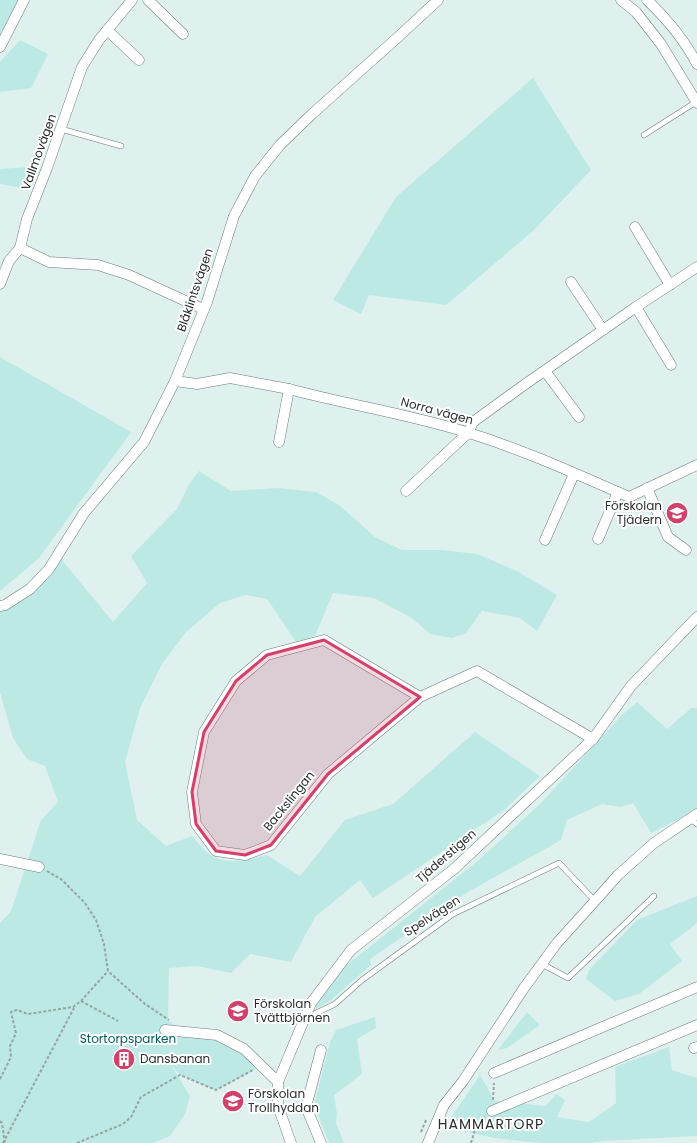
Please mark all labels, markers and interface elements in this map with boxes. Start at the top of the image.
street label: Vallmovägen [17,111,60,192]
street label: Blåklintsvägen [172,246,217,334]
street label: Norra vägen [399,393,475,428]
place label: Förskolan Tjädern [605,497,662,528]
school or university icon: Förskolan Tjädern [664,500,690,526]
street label: Backslingan [259,767,318,834]
street label: Tjäderstigen [412,825,479,886]
street label: Spelvägen [400,891,463,940]
place label: Förskolan Tvättbjörnen [254,995,330,1026]
school or university icon: Förskolan Tvättbjörnen [225,998,251,1024]
park label: Stortorpsparken [80,1030,176,1047]
building icon: Dansbanan [111,1046,137,1072]
place label: Dansbanan [140,1050,210,1067]
place label: Förskolan Trollhyddan [248,1085,319,1116]
school or university icon: Förskolan Trollhyddan [220,1088,246,1114]
district label: HAMMARTORP [438,1114,544,1134]

